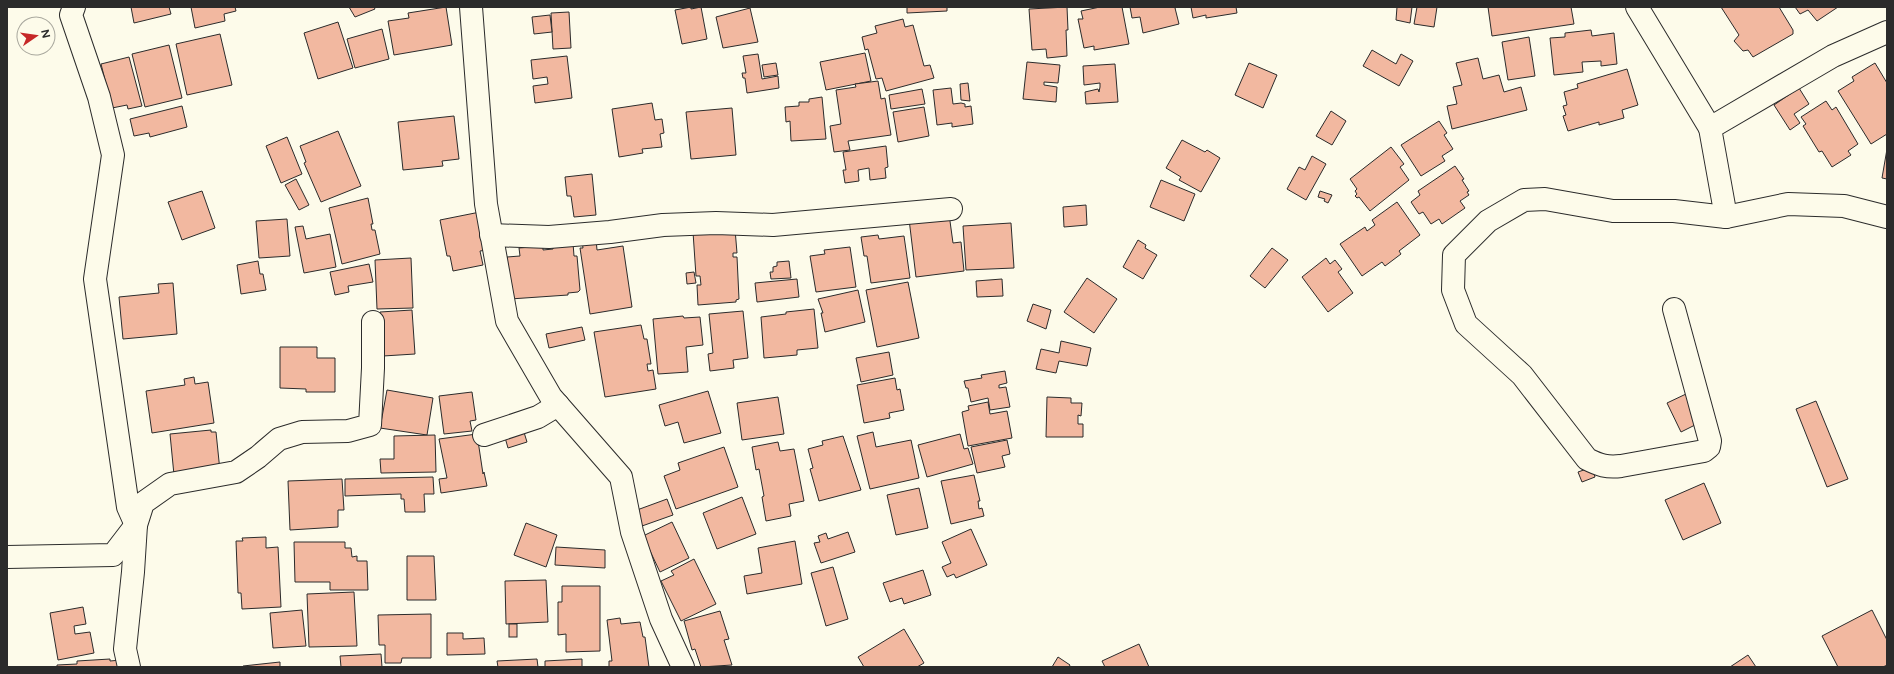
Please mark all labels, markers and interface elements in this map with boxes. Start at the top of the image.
north arrow [16,16,56,56]
text: N [38,28,53,39]

